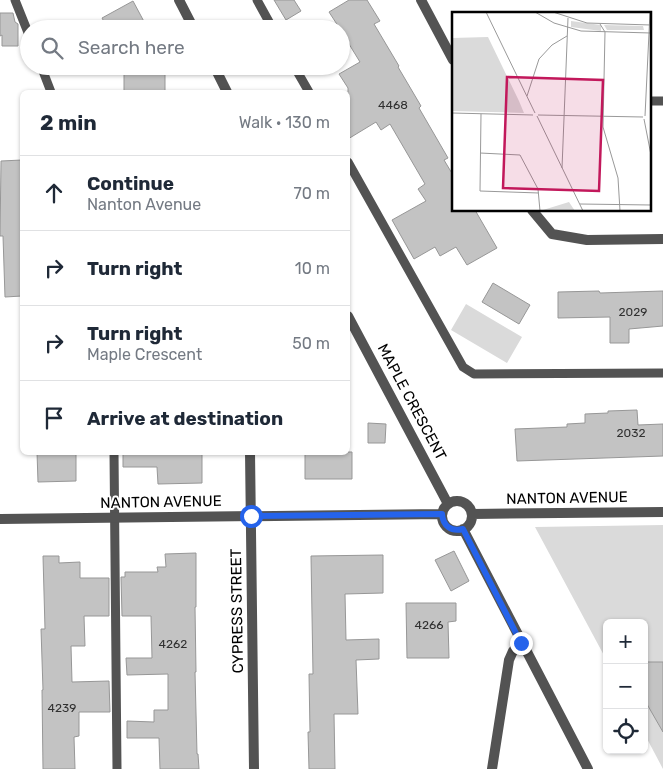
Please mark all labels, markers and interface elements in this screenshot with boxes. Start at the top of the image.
inset map [452,12,650,211]
search box [20,20,350,75]
icon: search [38,34,66,62]
text: Search here [78,36,185,59]
house number: 4468 [378,98,408,112]
text: 2 min [40,110,97,135]
text: Walk · 130 m [239,113,330,132]
text: Continue [87,172,174,195]
icon: ahead [40,179,68,207]
text: 70 m [293,184,330,203]
text: Nanton Avenue [87,195,201,214]
icon: right [40,254,68,282]
text: Turn right [87,257,182,280]
text: 10 m [295,259,330,278]
house number: 2029 [619,305,647,319]
text: Turn right [87,322,182,345]
icon: right [40,329,68,357]
text: 50 m [292,334,330,353]
street label: MAPLE CRESCENT [374,341,450,464]
text: Maple Crescent [87,345,202,364]
icon: arrive [40,404,68,432]
text: Arrive at destination [87,407,283,430]
house number: 2032 [617,426,645,440]
street label: NANTON AVENUE [506,488,628,508]
street label: NANTON AVENUE [100,492,222,512]
route start [240,505,263,528]
street label: CYPRESS STREET [227,548,247,674]
house number: 4266 [415,618,443,632]
map controls [603,619,648,754]
button: + [603,619,648,664]
route end [510,632,533,655]
house number: 4262 [159,637,187,651]
button: − [603,664,648,709]
house number: 4239 [48,701,76,715]
button: locate [603,709,648,754]

